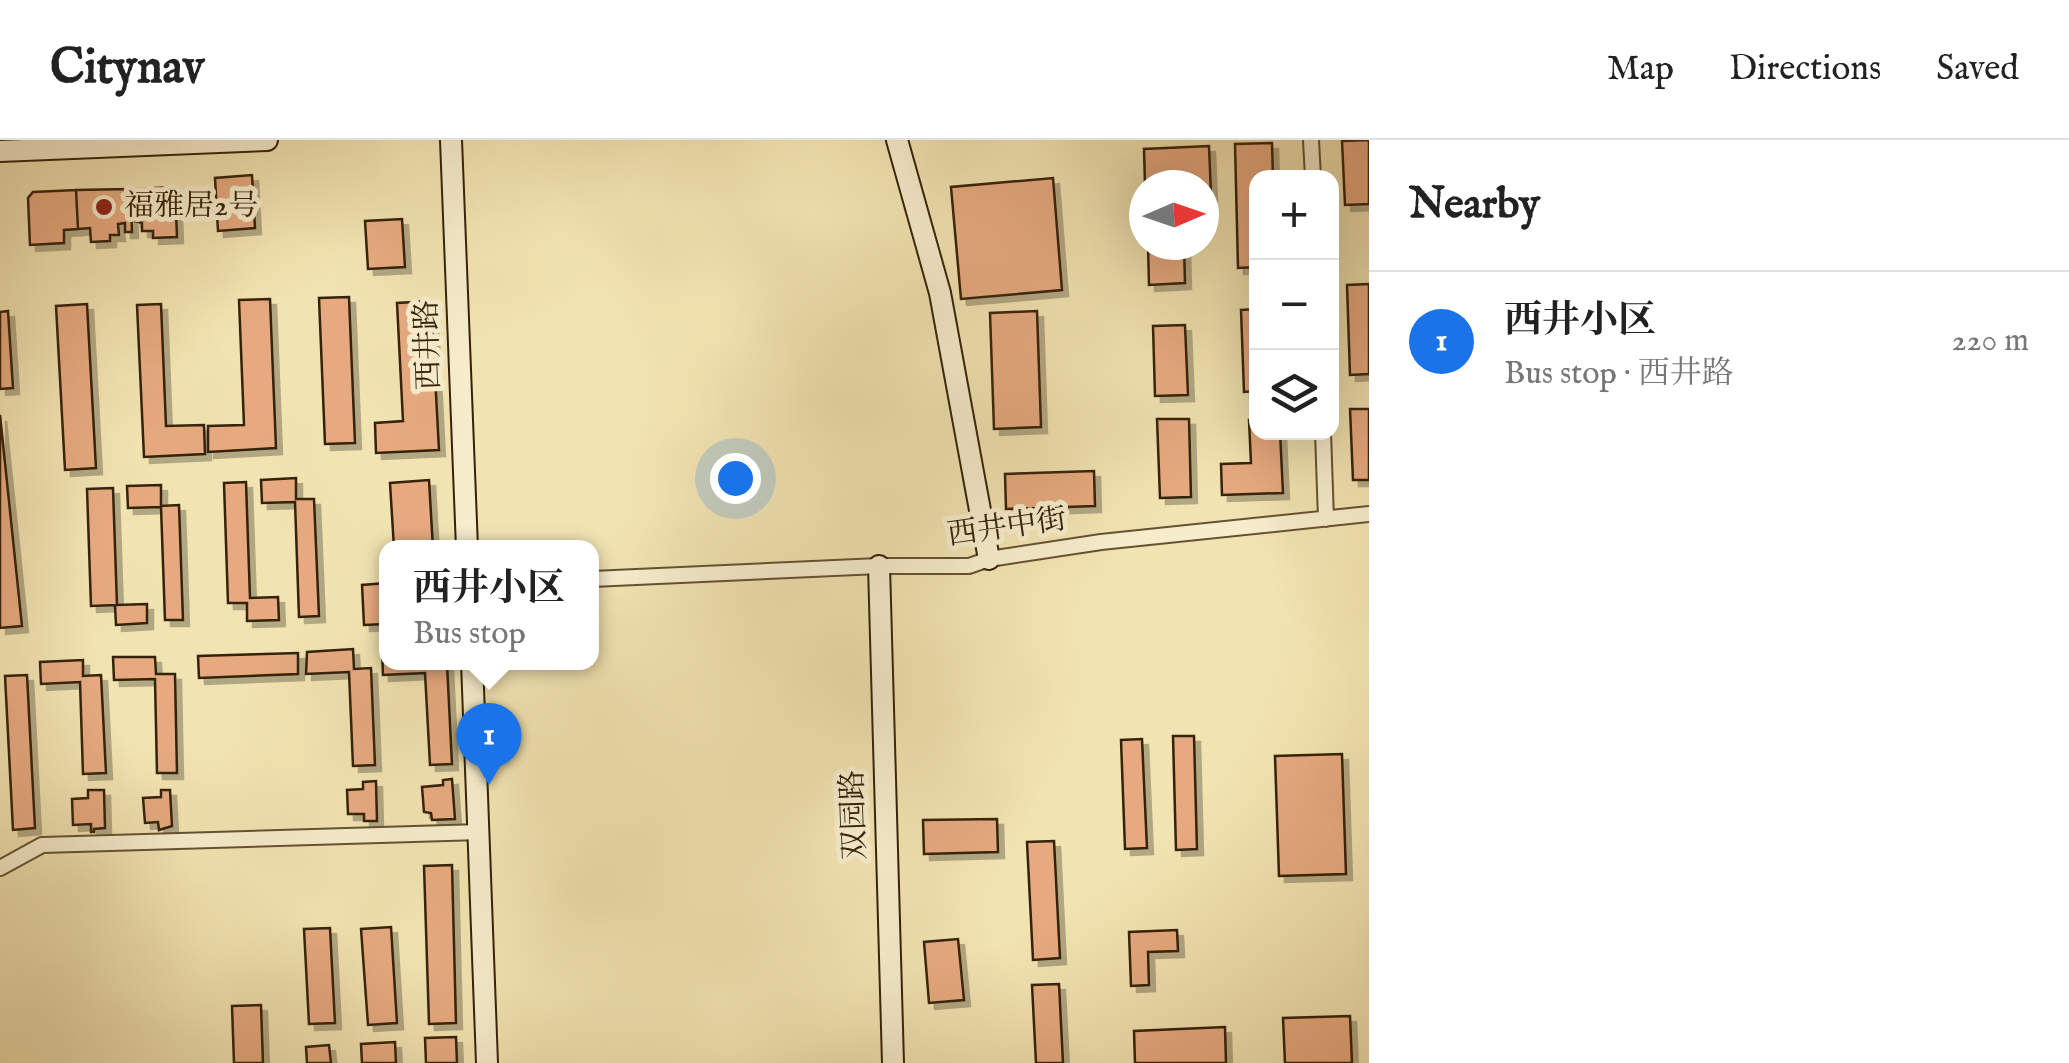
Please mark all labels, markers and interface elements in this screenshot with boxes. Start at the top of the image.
text: Citynav [50,39,204,99]
text: Map [1607,47,1674,92]
text: Directions [1729,47,1881,92]
text: Saved [1936,47,2019,92]
north arrow [1129,170,1219,260]
map controls [1249,170,1339,440]
button: + [1249,170,1339,260]
text: Nearby [1409,179,1540,232]
place label: 福雅居2号 [124,188,258,226]
marker: 福雅居2号 [93,196,115,218]
button: − [1249,260,1339,350]
text: 西井小区 [1504,298,1656,346]
street label: 西井路 [408,299,450,391]
text: 1 [1436,321,1447,362]
text: 220 m [1952,321,2029,362]
button: layers [1249,350,1339,440]
text: Bus stop · 西井路 [1504,354,1734,395]
your location [710,453,761,504]
street label: 西井中街 [945,501,1069,555]
popup [379,540,599,670]
text: 西井小区 [413,566,565,614]
text: Bus stop [413,614,526,655]
pin: 1 [456,702,522,785]
street label: 双园路 [834,769,876,861]

